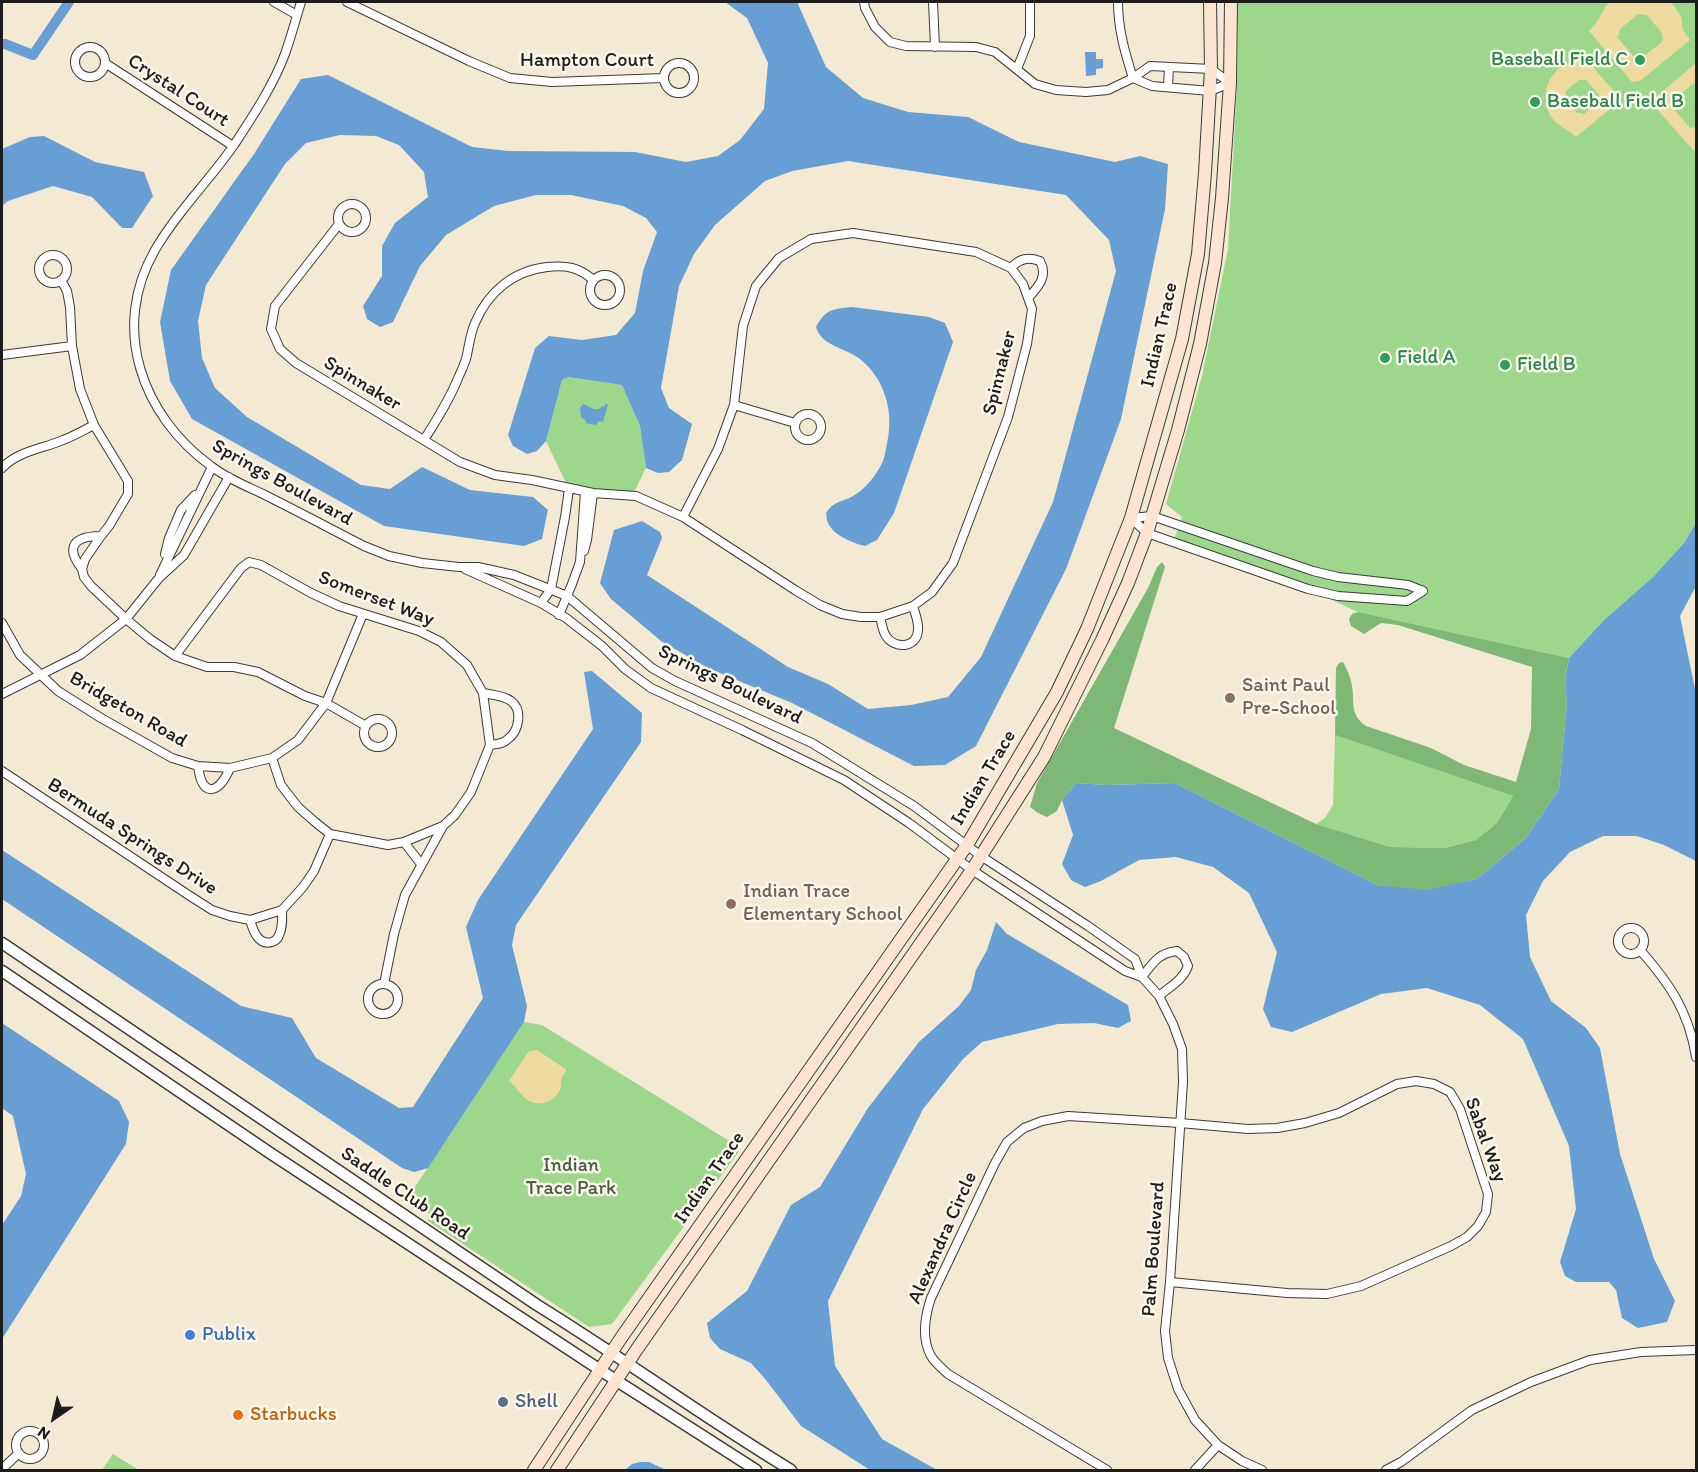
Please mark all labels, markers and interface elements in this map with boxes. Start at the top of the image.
place label: Baseball Field C [1491,48,1628,72]
street label: Crystal Court [123,49,233,133]
street label: Hampton Court [520,49,654,73]
marker: Baseball Field C [1633,53,1647,67]
place label: Baseball Field B [1547,90,1684,114]
marker: Baseball Field B [1528,95,1542,109]
street label: Indian Trace [1136,280,1184,390]
street label: Spinnaker [978,328,1022,418]
place label: Field A [1397,346,1456,370]
street label: Spinnaker [319,351,405,417]
marker: Field A [1378,351,1392,365]
place label: Field B [1517,353,1576,377]
marker: Field B [1498,358,1512,372]
street label: Springs Boulevard [207,434,357,532]
street label: Somerset Way [315,566,437,632]
street label: Springs Boulevard [654,640,806,730]
street label: Bridgeton Road [65,667,191,753]
place label: Saint Paul Pre-School [1242,674,1336,721]
marker: Saint Paul Pre-School [1223,691,1237,705]
street label: Indian Trace [946,726,1022,830]
street label: Bermuda Springs Drive [43,773,221,901]
place label: Indian Trace Elementary School [743,880,902,927]
marker: Indian Trace Elementary School [724,897,738,911]
street label: Sabal Way [1459,1095,1511,1185]
street label: Indian Trace [669,1127,751,1229]
street label: Saddle Club Road [336,1142,474,1246]
park label: Indian Trace Park [526,1154,616,1201]
street label: Alexandra Circle [903,1168,983,1308]
street label: Palm Boulevard [1137,1181,1171,1317]
place label: Publix [202,1323,256,1347]
marker: Publix [183,1328,197,1342]
north arrow [24,1388,84,1448]
place label: Shell [515,1390,558,1414]
marker: Shell [496,1395,510,1409]
place label: Starbucks [250,1403,337,1427]
marker: Starbucks [231,1408,245,1422]
text: N [34,1422,53,1444]

